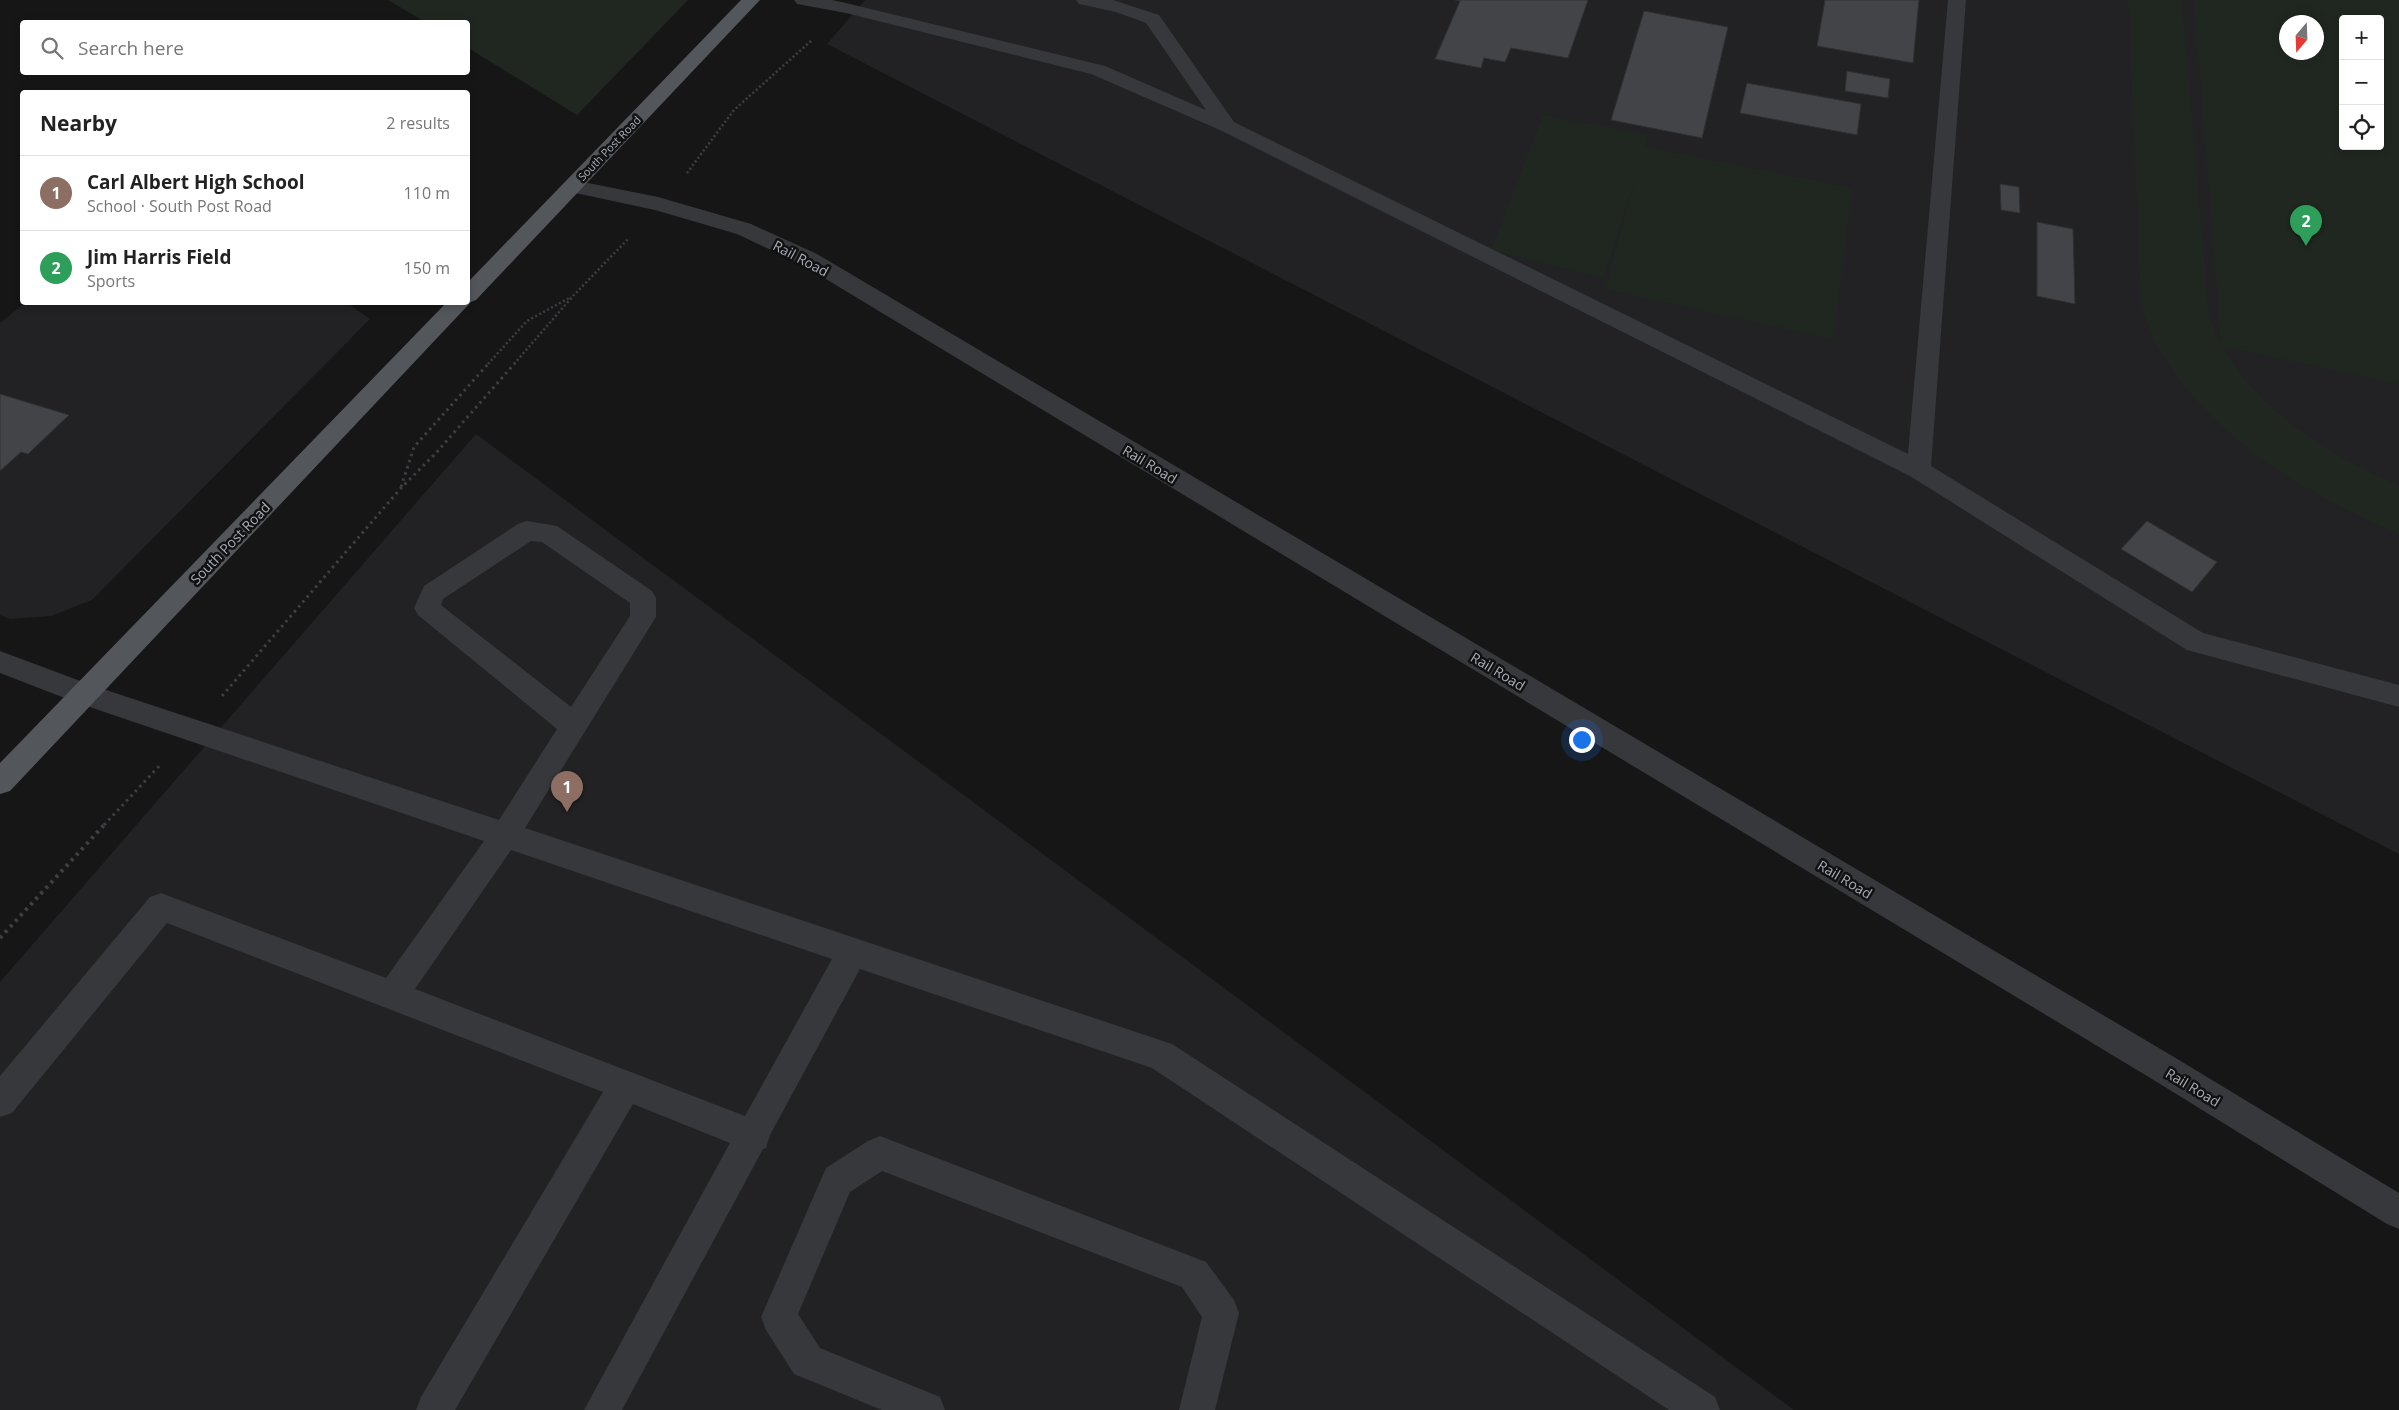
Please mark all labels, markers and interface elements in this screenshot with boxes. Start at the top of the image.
north arrow [2279,15,2324,60]
map controls [2339,15,2384,150]
button: + [2339,15,2384,60]
search box [20,20,470,75]
icon: search [38,34,66,62]
text: Search here [78,35,184,61]
button: − [2339,60,2384,105]
button: locate [2339,105,2384,150]
text: Nearby [40,109,117,137]
text: 2 results [386,112,450,134]
street label: South Post Road [574,112,644,184]
text: Carl Albert High School [87,169,304,195]
text: 1 [51,182,61,204]
text: 110 m [404,182,450,204]
text: School · South Post Road [87,195,272,217]
pin: 2 [2290,205,2322,246]
street label: Rail Road [770,235,832,281]
text: Jim Harris Field [87,244,231,270]
text: 2 [51,257,61,279]
text: 150 m [404,257,450,279]
text: Sports [87,270,135,292]
street label: Rail Road [1119,440,1181,488]
street label: South Post Road [186,498,274,588]
street label: Rail Road [1467,647,1529,695]
your location [1569,727,1595,753]
pin: 1 [551,771,583,812]
street label: Rail Road [1814,855,1876,903]
street label: Rail Road [2162,1063,2224,1111]

